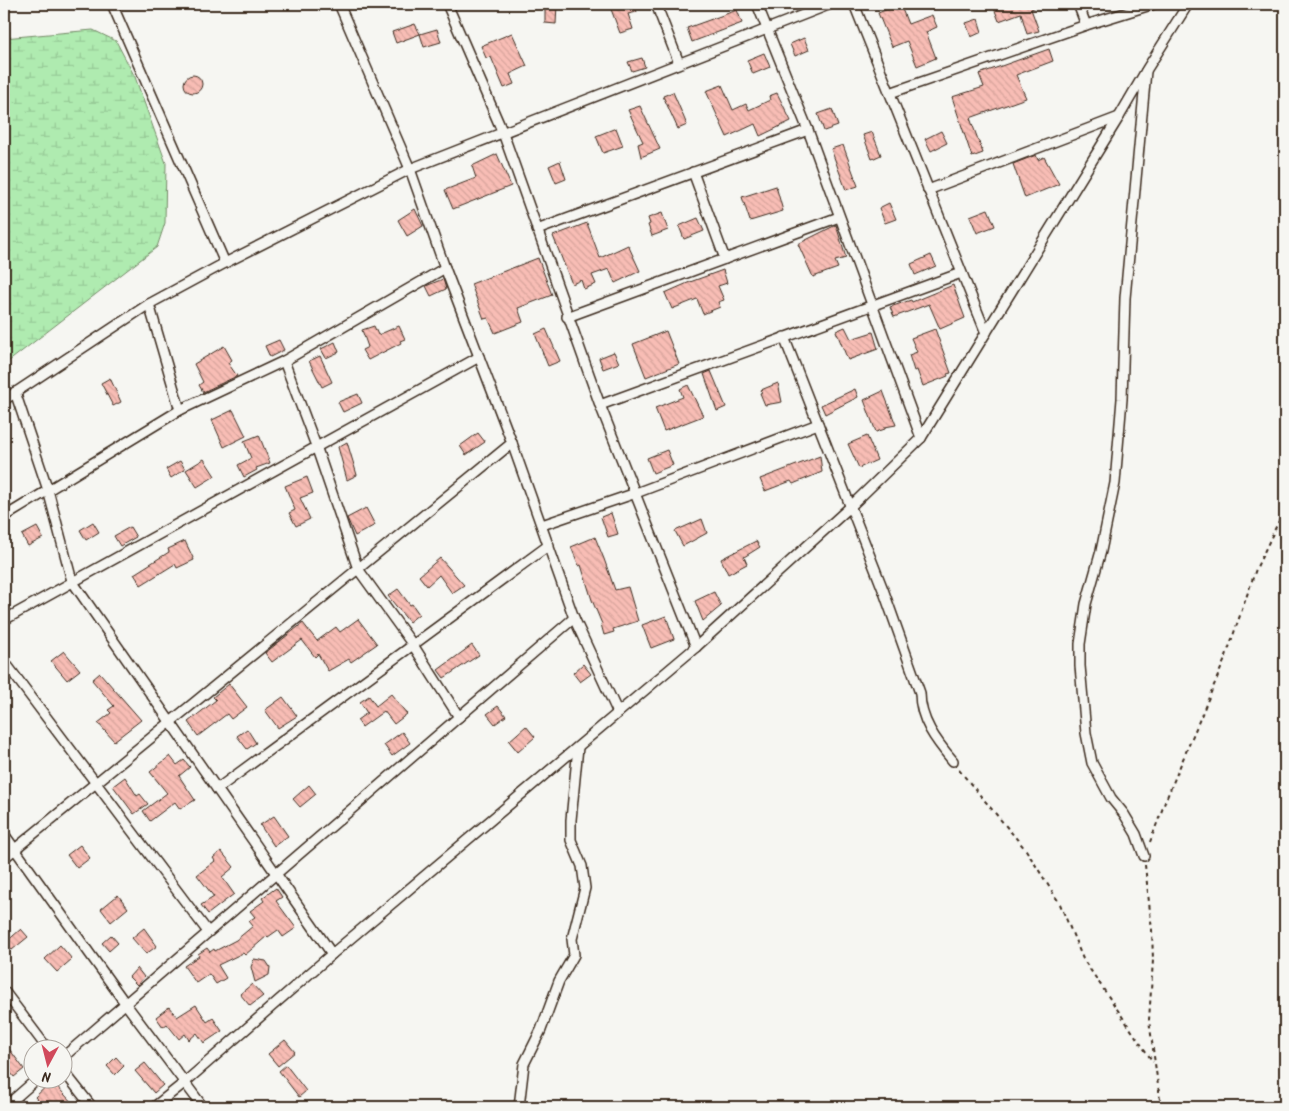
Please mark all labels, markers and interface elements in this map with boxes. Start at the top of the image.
north arrow [22,1038,72,1088]
text: N [41,1064,52,1087]

